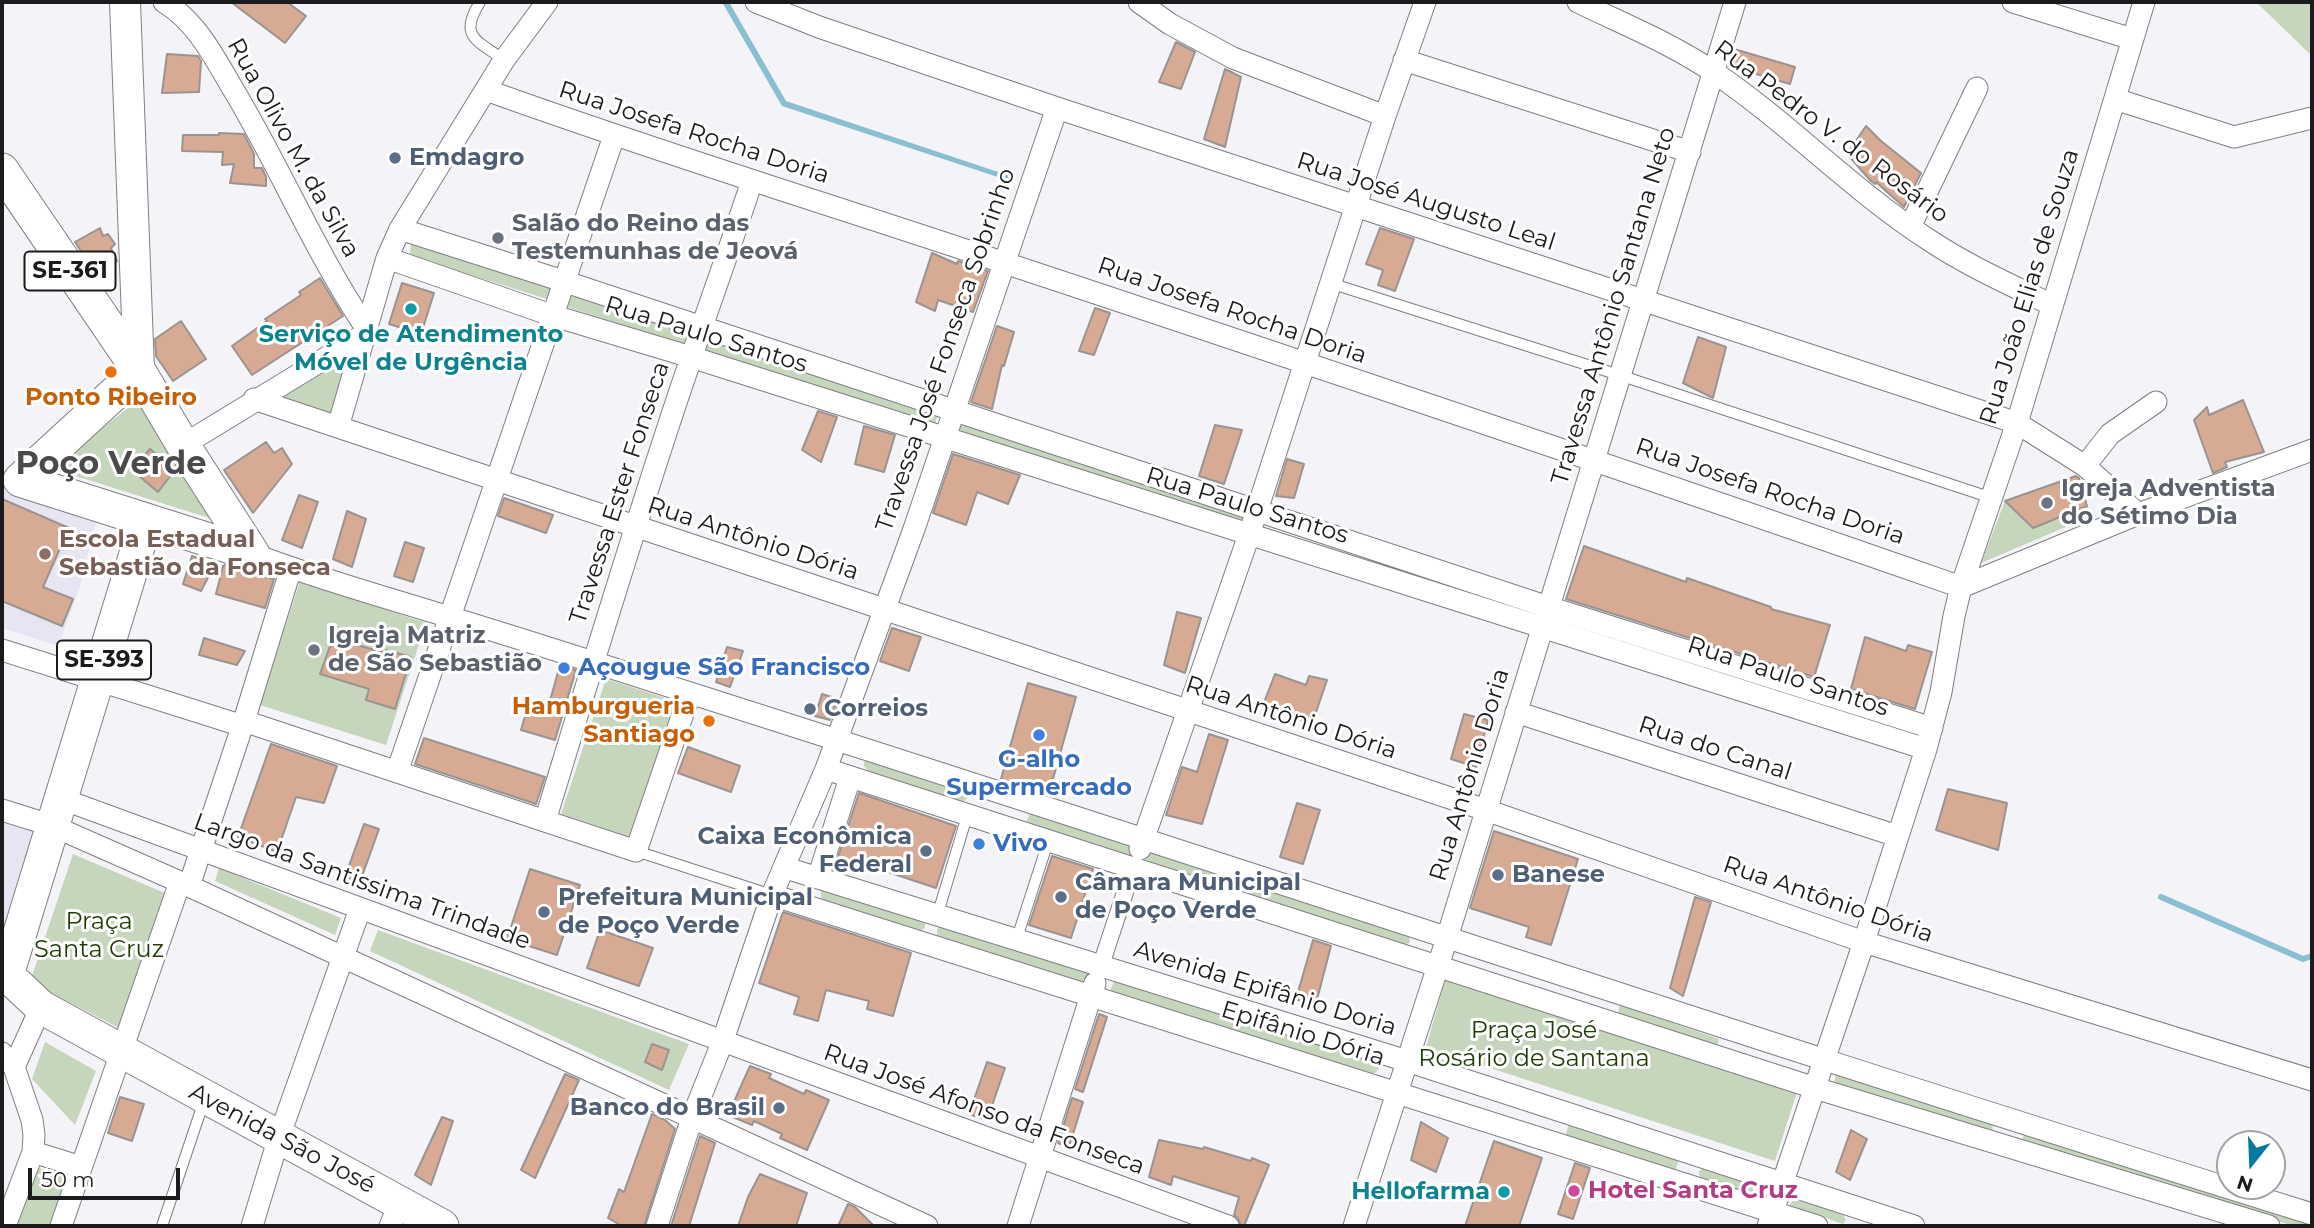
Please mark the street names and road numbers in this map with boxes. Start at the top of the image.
street label: Rua Olivo M. da Silva [221,33,365,263]
street label: Rua Pedro V. do Rosário [1708,34,1954,230]
street label: Rua Josefa Rocha Doria [555,76,833,190]
street label: Travessa Antônio Santana Neto [1546,124,1682,488]
street label: Rua João Elias de Souza [1974,146,2086,428]
street label: Rua José Augusto Leal [1293,147,1559,257]
street label: Travessa José Fonseca Sobrinho [870,165,1022,535]
street label: Rua Josefa Rocha Doria [1094,251,1370,371]
road number: SE-361 [24,252,116,290]
street label: Rua Paulo Santos [601,291,811,379]
street label: Travessa Ester Fonseca [564,358,676,628]
street label: Rua Josefa Rocha Doria [1632,432,1908,552]
street label: Rua Paulo Santos [1142,462,1352,550]
street label: Rua Antônio Dória [644,491,862,587]
street label: Rua Paulo Santos [1684,631,1892,723]
road number: SE-393 [57,640,151,680]
street label: Rua Antônio Doria [1424,665,1516,885]
street label: Rua Antônio Dória [1182,670,1400,766]
street label: Rua do Canal [1635,711,1795,787]
street label: Largo da Santissima Trindade [190,808,534,956]
street label: Rua Antônio Dória [1719,850,1937,950]
street label: Avenida Epifânio Doria [1130,935,1400,1043]
street label: Epifânio Dória [1218,995,1388,1073]
street label: Rua José Afonso da Fonseca [820,1038,1148,1182]
street label: Avenida São José [184,1078,380,1200]

